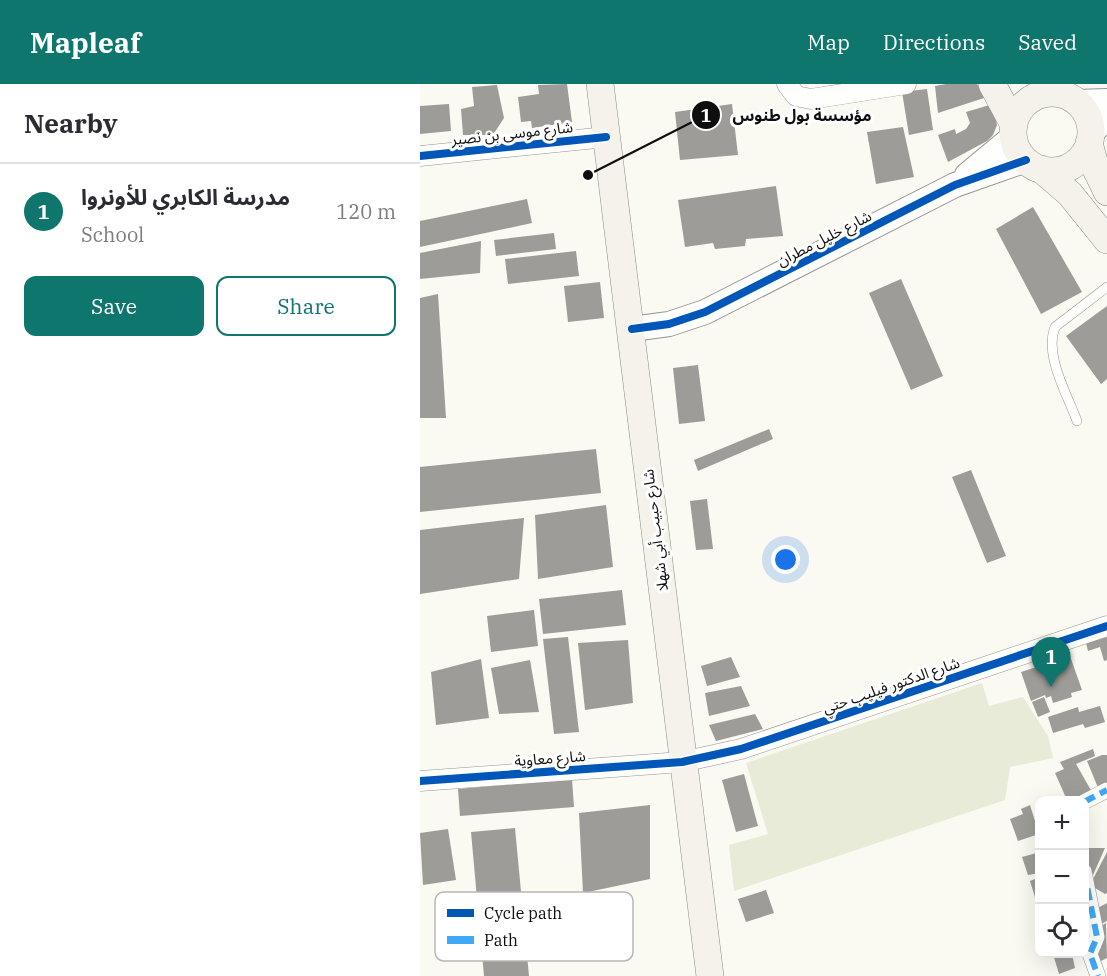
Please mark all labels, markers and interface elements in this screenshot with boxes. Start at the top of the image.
text: Mapleaf [30,24,141,61]
text: Map [807,28,850,56]
text: Directions [883,28,985,56]
text: Saved [1018,28,1077,56]
callout: مؤسسة بول طنوس [691,98,884,132]
text: 1 [701,104,712,127]
text: مؤسسة بول طنوس [732,105,872,125]
text: Nearby [24,106,118,140]
street label: شارع موسى بن نصير [449,117,574,152]
text: مدرسة الكابري للأونروا [81,182,290,211]
text: 1 [38,198,50,225]
text: 120 m [336,198,396,225]
street label: شارع خليل مطران [773,206,876,273]
text: School [81,221,144,248]
button: Save [24,276,204,336]
button: Share [216,276,396,336]
street label: شارع حبيب أبي شهلا [638,467,675,592]
your location [771,545,800,574]
pin: 1 [1032,638,1070,687]
street label: شارع الدكتور فيليب حتي [820,653,963,720]
street label: شارع معاوية [514,746,587,773]
map controls [1035,796,1089,958]
button: + [1035,796,1089,850]
button: − [1035,850,1089,904]
legend [435,892,633,961]
text: Cycle path [484,903,562,923]
button: locate [1035,904,1089,958]
text: Path [484,930,518,950]

